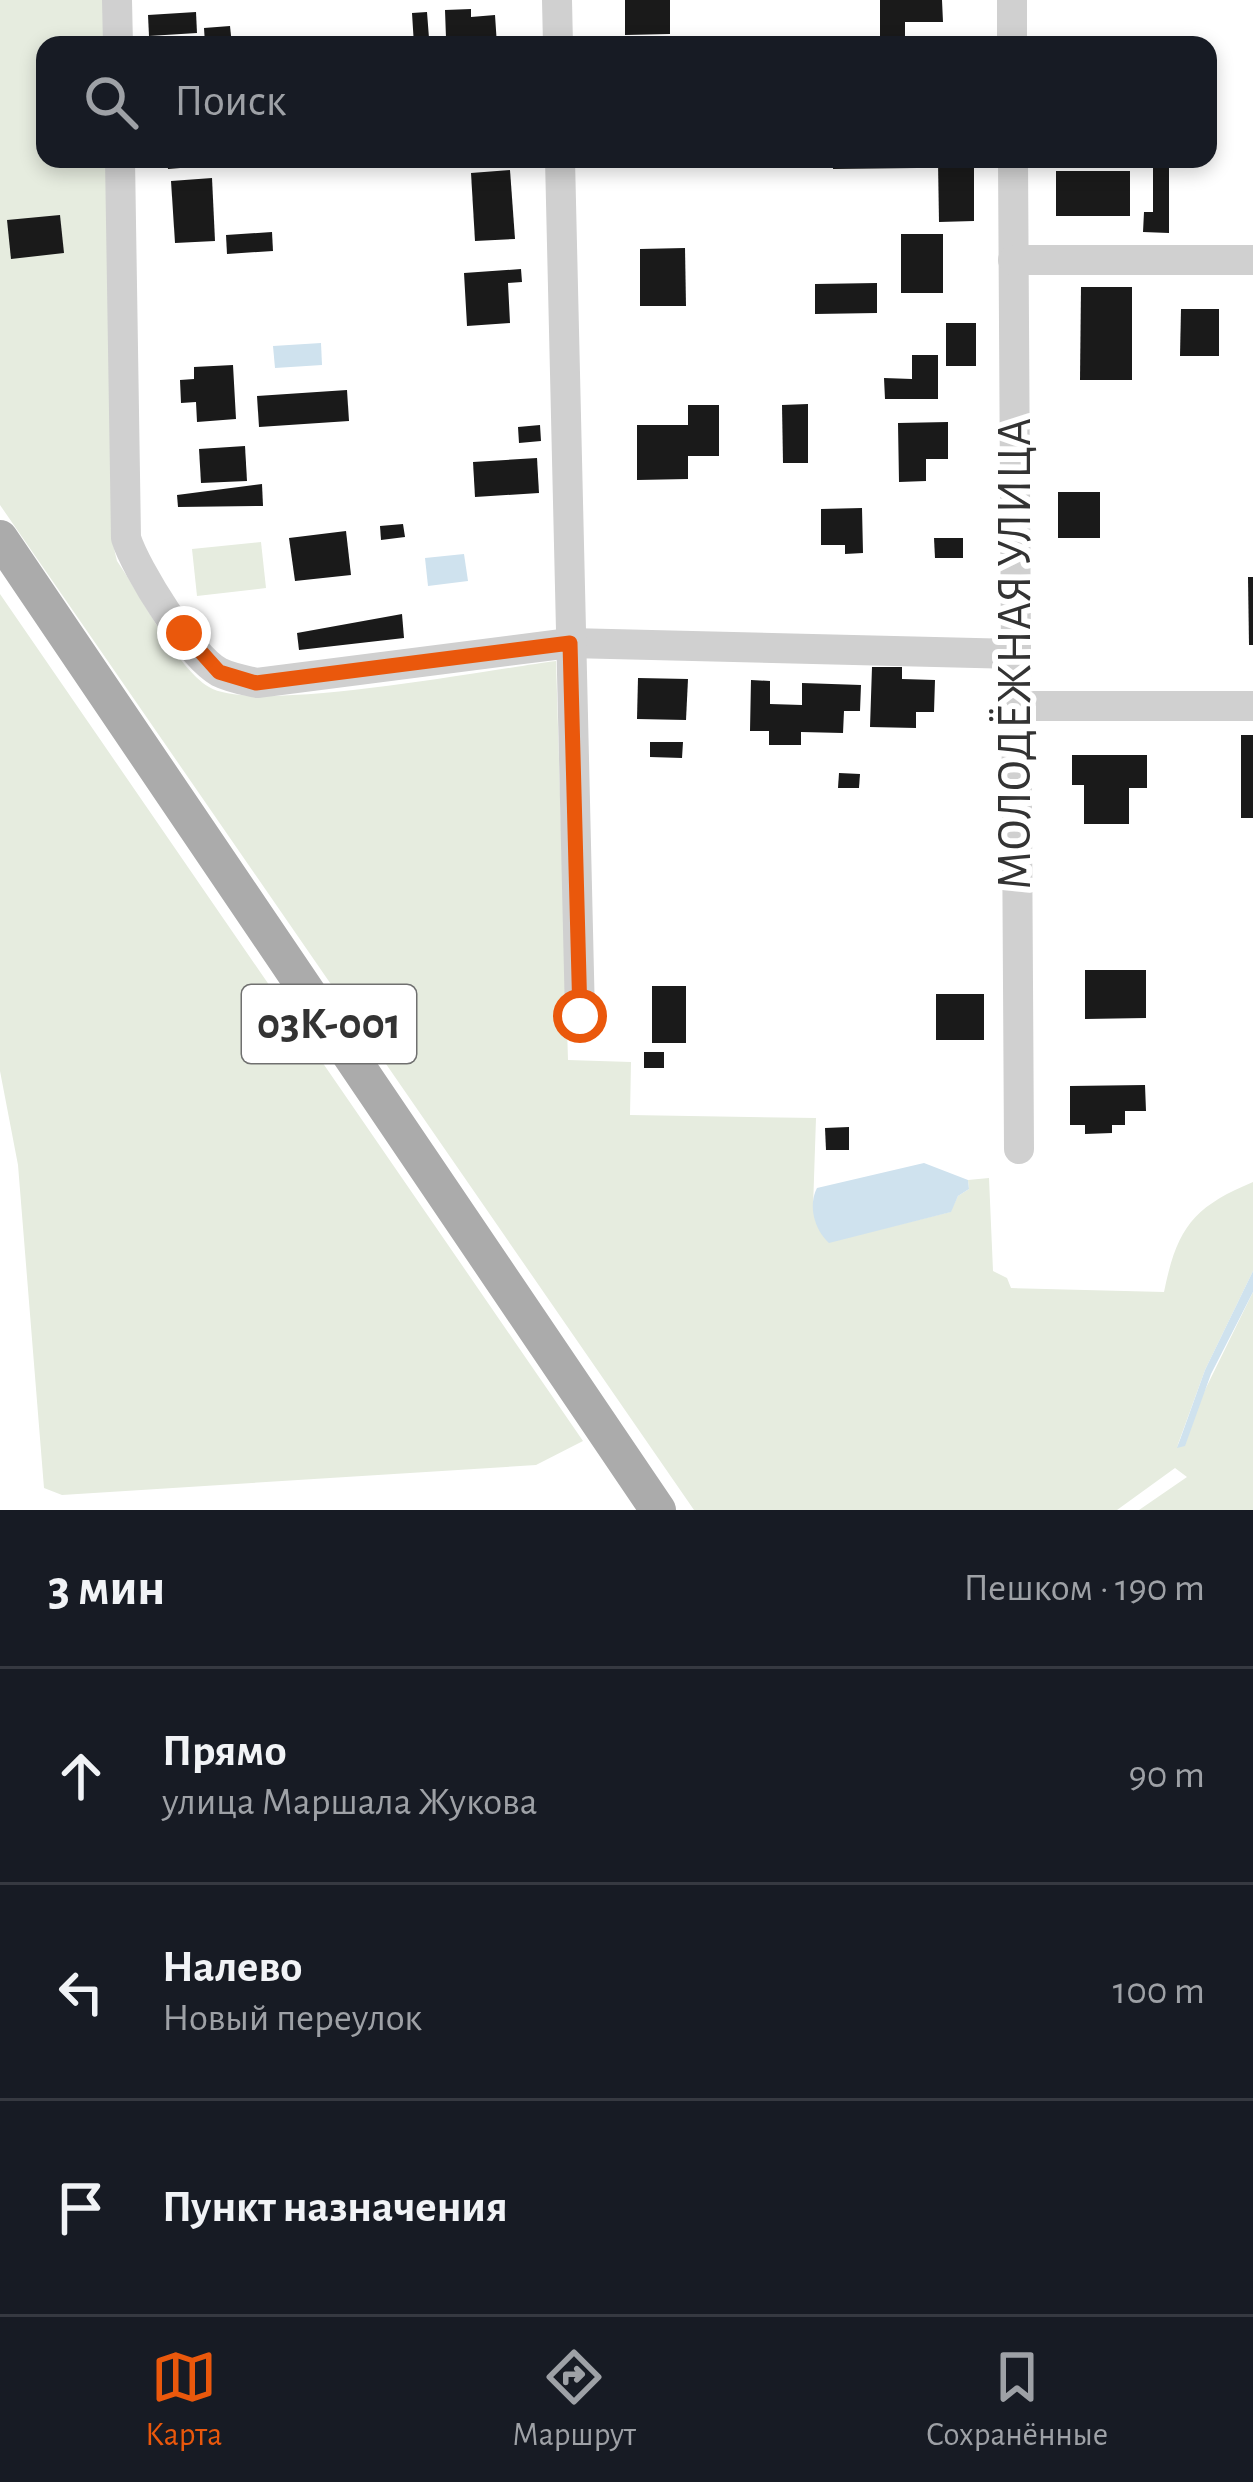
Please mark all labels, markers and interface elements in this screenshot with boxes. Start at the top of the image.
search box [36,36,1217,168]
icon: search [78,69,144,135]
text: Поиск [174,79,286,124]
street label: МОЛОДЁЖНАЯ УЛИЦА [989,418,1040,890]
route end [157,606,211,660]
road number: 03К-001 [242,985,416,1063]
route start [553,989,607,1043]
text: 3 мин [48,1563,165,1614]
text: Пешком · 190 m [963,1569,1205,1608]
text: Прямо [162,1729,287,1774]
icon: ahead [48,1743,114,1809]
text: 90 m [1128,1756,1205,1795]
text: улица Маршала Жукова [162,1783,538,1822]
text: Налево [162,1945,302,1990]
icon: left [48,1959,114,2025]
text: 100 m [1113,1972,1205,2011]
text: Новый переулок [162,1999,422,2038]
icon: arrive [48,2175,114,2241]
text: Пункт назначения [162,2185,508,2230]
tab: Карта [145,2344,222,2456]
tab: Маршрут [512,2344,636,2456]
tab: Сохранённые [926,2344,1108,2456]

